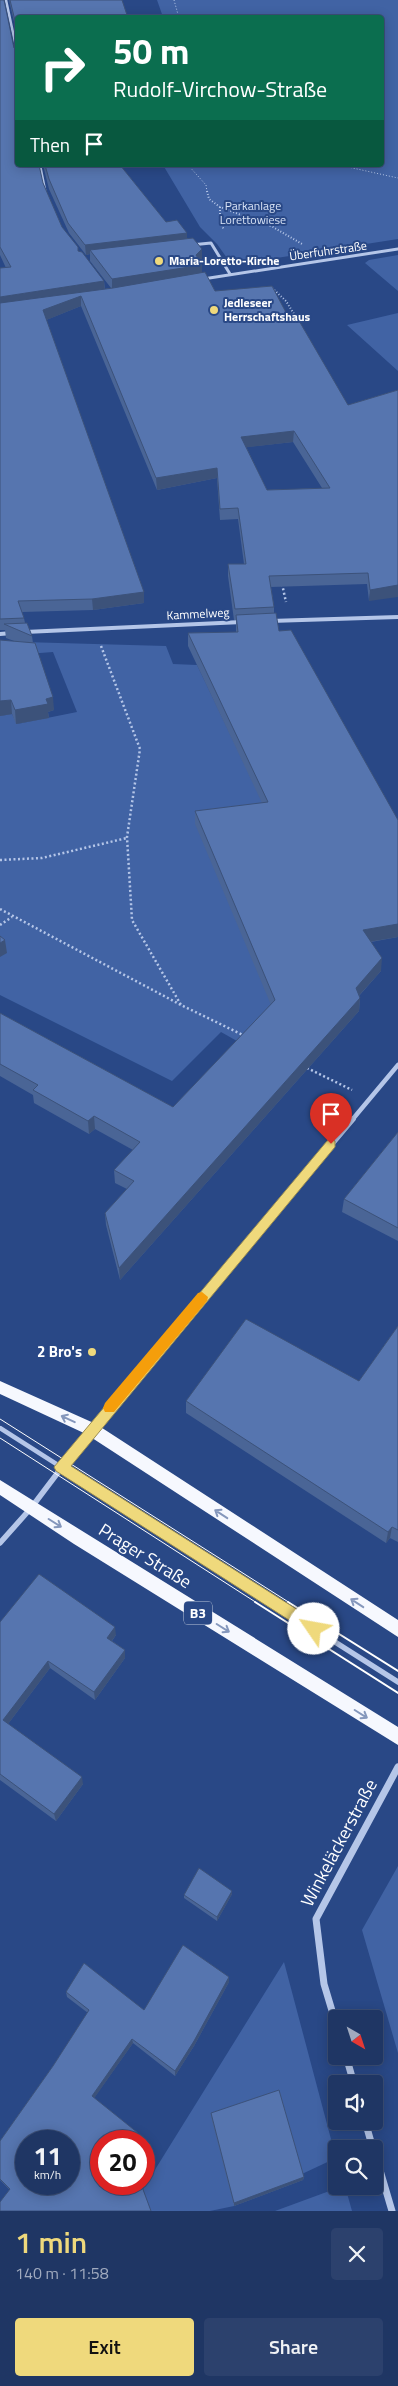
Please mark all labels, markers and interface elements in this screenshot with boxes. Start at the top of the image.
text: 50 m [113,24,189,78]
icon: right [30,35,95,100]
text: Rudolf-Virchow-Straße [113,72,327,106]
text: Then [30,130,70,159]
icon: arrive [80,130,108,158]
park label: Parkanlage Lorettowiese [220,196,286,229]
street label: Überfuhrstraße [288,236,368,265]
place label: Maria-Loretto-Kirche [169,251,279,270]
marker: Maria-Loretto-Kirche [153,255,165,267]
place label: Jedleseer Herrschaftshaus [224,293,311,326]
marker: Jedleseer Herrschaftshaus [208,304,220,316]
street label: Kammelweg [166,602,230,625]
pin [310,1093,352,1144]
icon: arrive [317,1100,345,1128]
place label: 2 Bro's [37,1340,82,1363]
marker: 2 Bro's [86,1346,98,1358]
one-way arrow [61,1414,76,1423]
one-way arrow [214,1509,228,1519]
street label: Prager Straße [94,1516,197,1595]
one-way arrow [48,1518,62,1529]
one-way arrow [350,1597,364,1608]
road number: B3 [184,1602,212,1625]
position arrow [287,1602,339,1654]
one-way arrow [215,1623,229,1633]
one-way arrow [353,1709,367,1719]
street label: Winkeläckerstraße [294,1774,384,1911]
north arrow [328,2010,382,2065]
map controls [328,2010,383,2195]
button: sound [328,2075,383,2130]
speed limit sign: 20 [90,2130,155,2195]
text: 11 [33,2137,62,2175]
button: search [328,2140,383,2195]
text: km/h [34,2165,61,2184]
text: 1 min [15,2219,87,2265]
button: close [331,2228,383,2280]
text: 140 m · 11:58 [15,2261,109,2285]
button: Exit [15,2318,194,2376]
button: Share [204,2318,383,2376]

